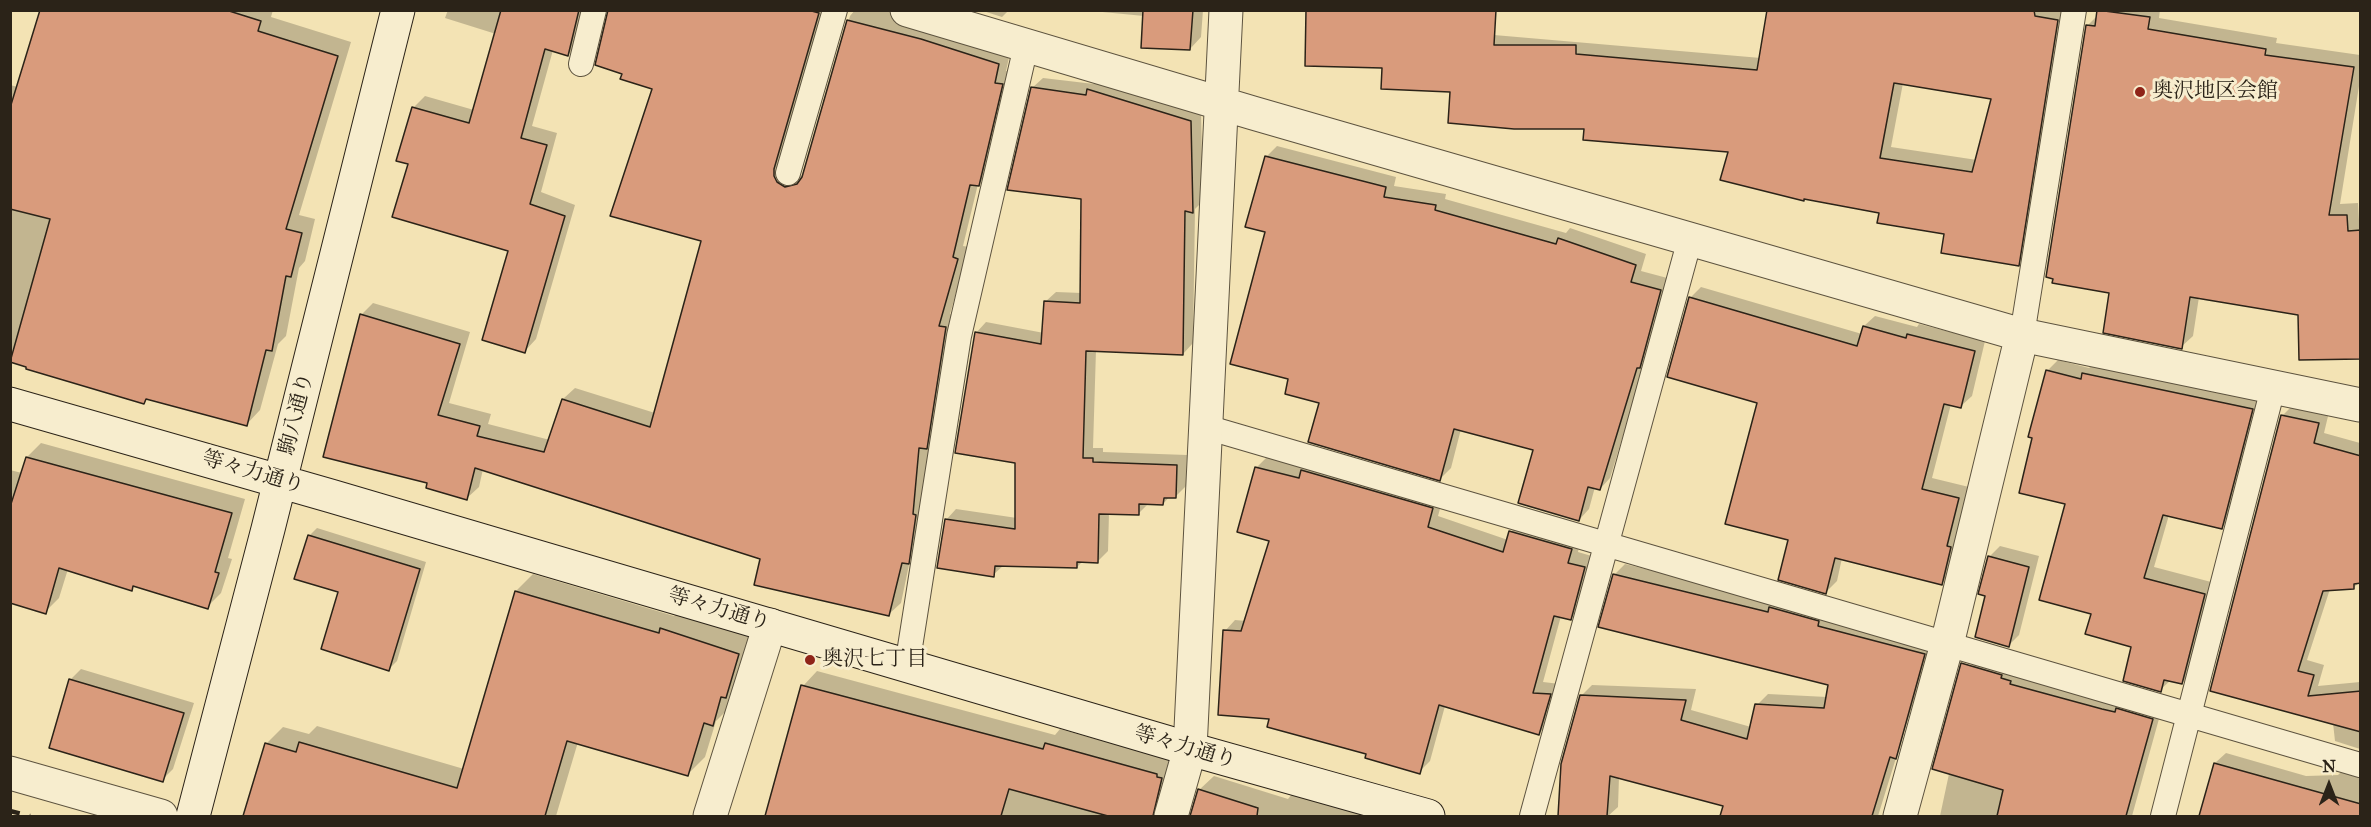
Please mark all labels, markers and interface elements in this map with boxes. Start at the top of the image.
place label: 奥沢地区会館 [2152,79,2278,105]
marker: 奥沢地区会館 [2133,85,2147,99]
street label: 駒八通り [275,370,319,458]
street label: 等々力通り [199,446,307,500]
street label: 等々力通り [665,583,773,637]
place label: 奥沢七丁目 [822,647,927,673]
marker: 奥沢七丁目 [803,653,817,667]
street label: 等々力通り [1131,721,1239,775]
north arrow [2299,755,2359,815]
text: N [2322,757,2336,776]

